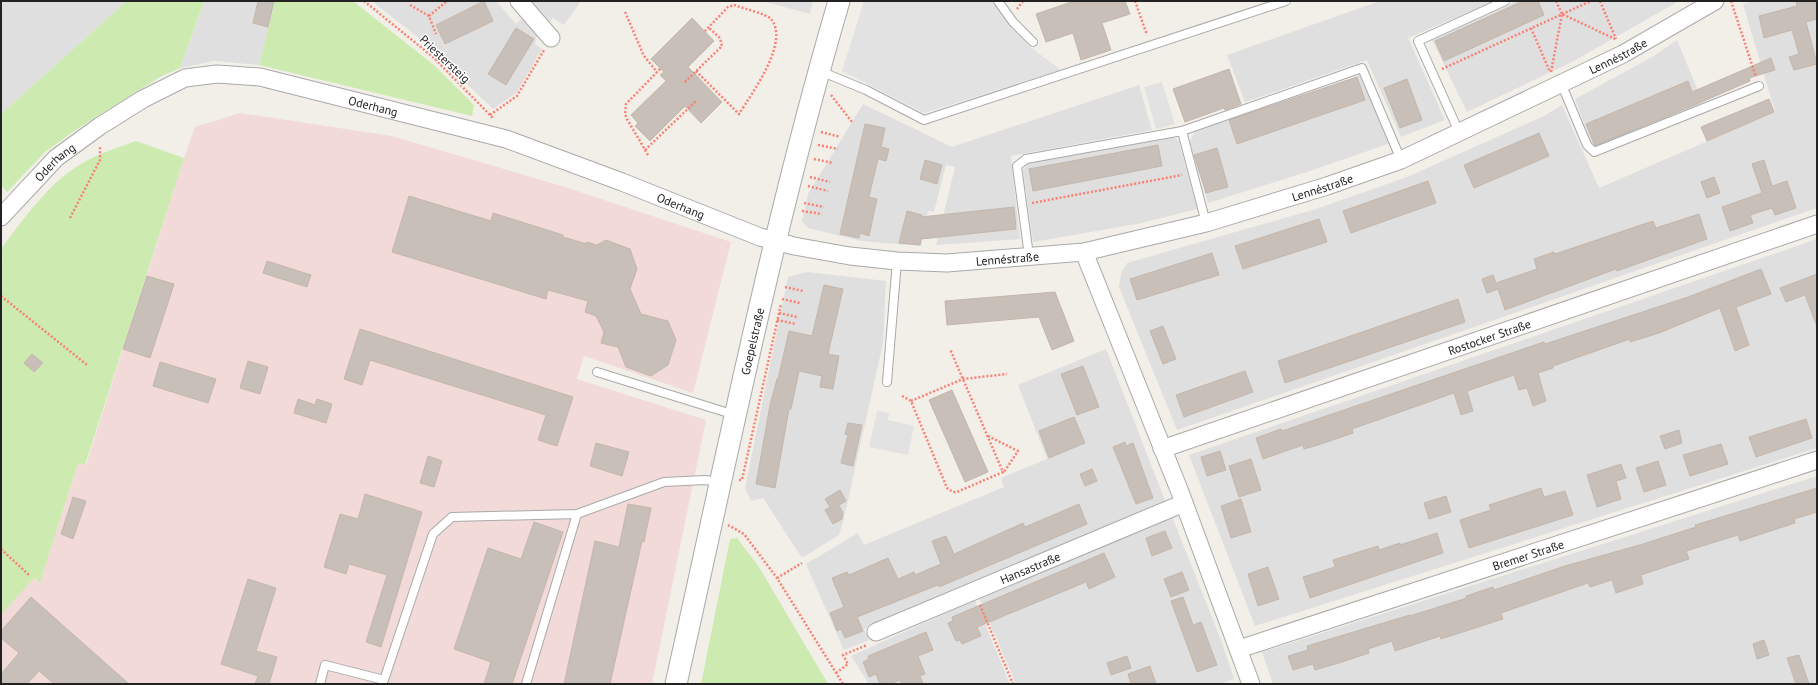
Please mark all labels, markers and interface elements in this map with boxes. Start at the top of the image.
street label: Priestersteig [417,32,473,86]
street label: Lennéstraße [1586,34,1650,77]
street label: Oderhang [347,92,400,119]
street label: Oderhang [31,139,78,184]
street label: Lennéstraße [1290,170,1355,204]
street label: Oderhang [655,189,707,222]
street label: Lennéstraße [975,248,1039,268]
street label: Goepelstraße [737,306,767,376]
street label: Rostocker Straße [1446,315,1533,358]
street label: Bremer Straße [1490,536,1565,573]
street label: Hansastraße [998,548,1062,587]

